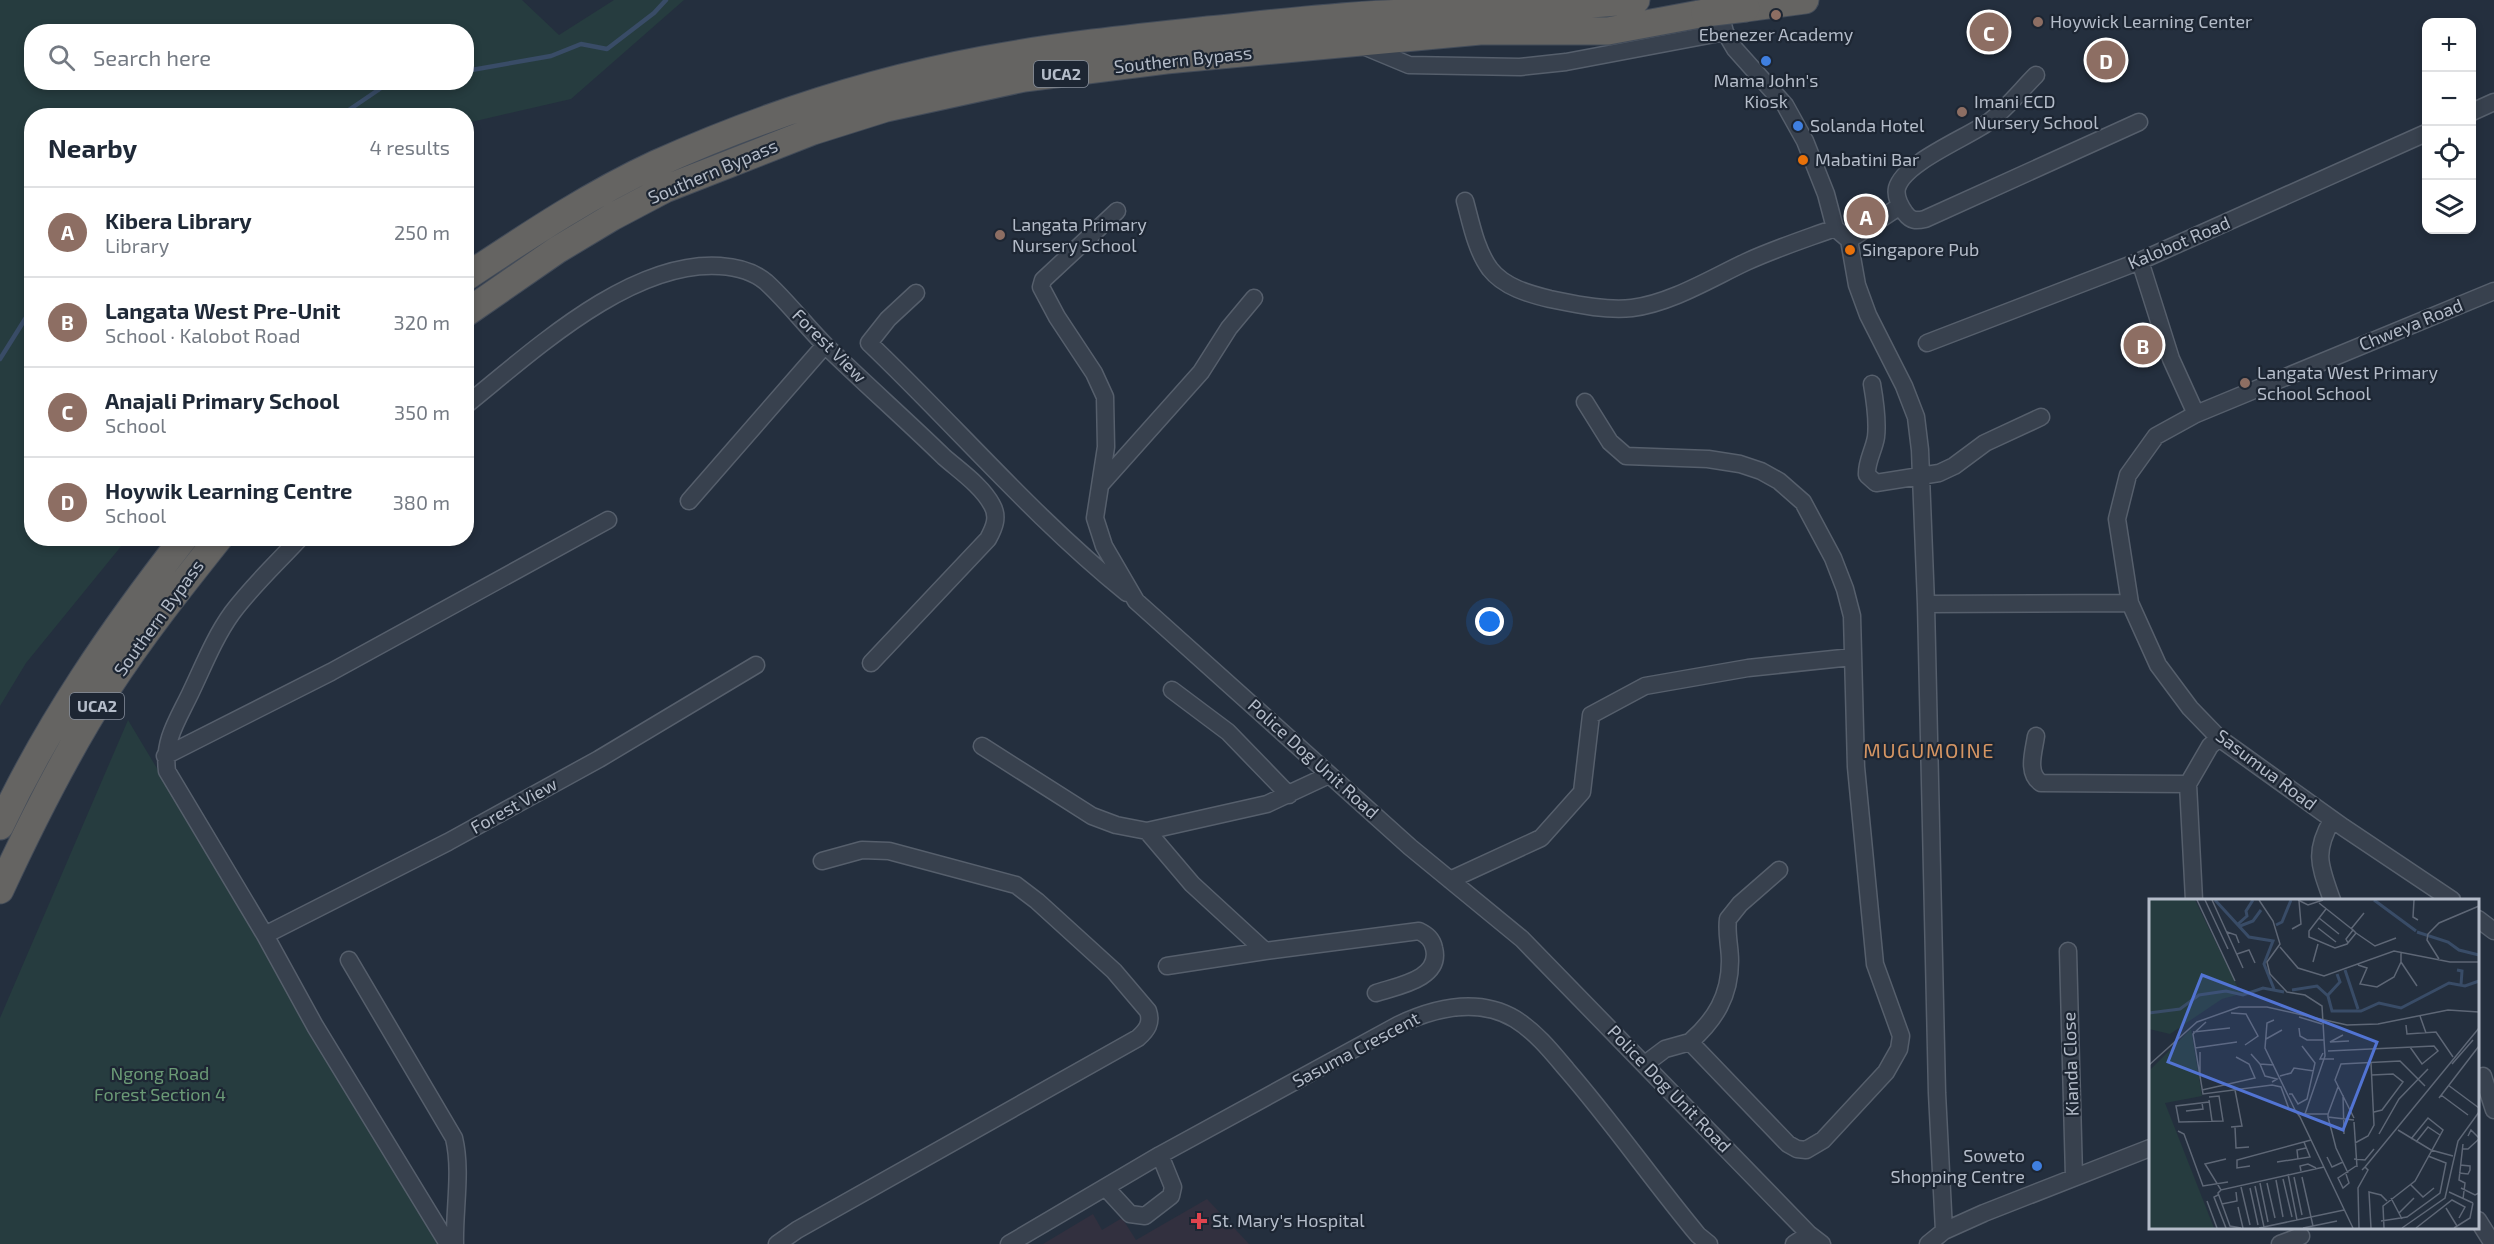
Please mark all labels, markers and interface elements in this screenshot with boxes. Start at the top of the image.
marker: Ebenezer Academy [1769,8,1783,22]
pin: C [1970,9,2008,54]
place label: Hoywick Learning Center [2050,10,2252,32]
marker: Hoywick Learning Center [2031,15,2045,29]
map controls [2422,18,2476,234]
button: + [2422,18,2476,72]
place label: Ebenezer Academy [1699,23,1854,45]
search box [24,24,474,90]
pin: D [2086,38,2126,82]
icon: search [45,41,78,74]
street label: Southern Bypass [1113,41,1253,77]
text: Search here [93,44,211,70]
marker: Mama John's Kiosk [1759,54,1773,68]
road number: UCA2 [1034,61,1088,87]
place label: Mama John's Kiosk [1714,69,1818,112]
button: − [2422,72,2476,126]
place label: Imani ECD Nursery School [1974,90,2099,133]
marker: Imani ECD Nursery School [1955,105,1969,119]
place label: Solanda Hotel [1810,114,1925,136]
marker: Solanda Hotel [1791,119,1805,133]
button: locate [2422,126,2476,180]
text: Nearby [48,132,137,163]
street label: Southern Bypass [645,134,781,208]
text: 4 results [370,135,450,159]
place label: Mabatini Bar [1815,148,1919,170]
marker: Mabatini Bar [1796,153,1810,167]
button: layers [2422,180,2476,234]
pin: A [1846,194,1886,238]
text: Kibera Library [105,207,252,233]
street label: Kalobot Road [2124,211,2233,273]
place label: Langata Primary Nursery School [1012,213,1147,256]
text: A [61,220,74,244]
text: 250 m [394,220,450,244]
marker: Langata Primary Nursery School [993,228,1007,242]
text: Library [105,233,169,257]
place label: Singapore Pub [1862,238,1979,260]
marker: Singapore Pub [1843,243,1857,257]
street label: Chweya Road [2356,293,2466,355]
text: Langata West Pre-Unit [105,297,341,323]
street label: Forest View [788,304,871,387]
text: B [61,310,74,334]
text: 320 m [394,310,450,334]
pin: B [2124,322,2162,368]
text: School · Kalobot Road [105,323,300,347]
place label: Langata West Primary School School [2257,361,2439,404]
marker: Langata West Primary School School [2238,376,2252,390]
text: Anajali Primary School [105,387,339,413]
text: C [62,400,73,424]
text: 350 m [394,400,450,424]
text: School [105,413,166,437]
text: Hoywik Learning Centre [105,477,353,503]
text: D [61,490,74,514]
text: 380 m [393,490,450,514]
text: School [105,503,166,527]
street label: Southern Bypass [109,555,208,680]
your location [1475,607,1504,636]
road number: UCA2 [70,693,124,719]
street label: Police Dog Unit Road [1244,694,1384,823]
street label: Sasumua Road [2212,724,2321,814]
district label: MUGUMOINE [1863,738,1995,762]
street label: Forest View [466,772,561,838]
inset map [2149,899,2479,1229]
street label: Sasuma Crescent [1288,1006,1423,1092]
street label: Kianda Close [2057,1012,2083,1117]
street label: Police Dog Unit Road [1603,1020,1736,1157]
park label: Ngong Road Forest Section 4 [94,1062,226,1105]
place label: Soweto Shopping Centre [1890,1144,2025,1187]
marker: Soweto Shopping Centre [2030,1159,2044,1173]
place label: St. Mary's Hospital [1212,1209,1365,1231]
marker: St. Mary's Hospital [1190,1212,1208,1230]

